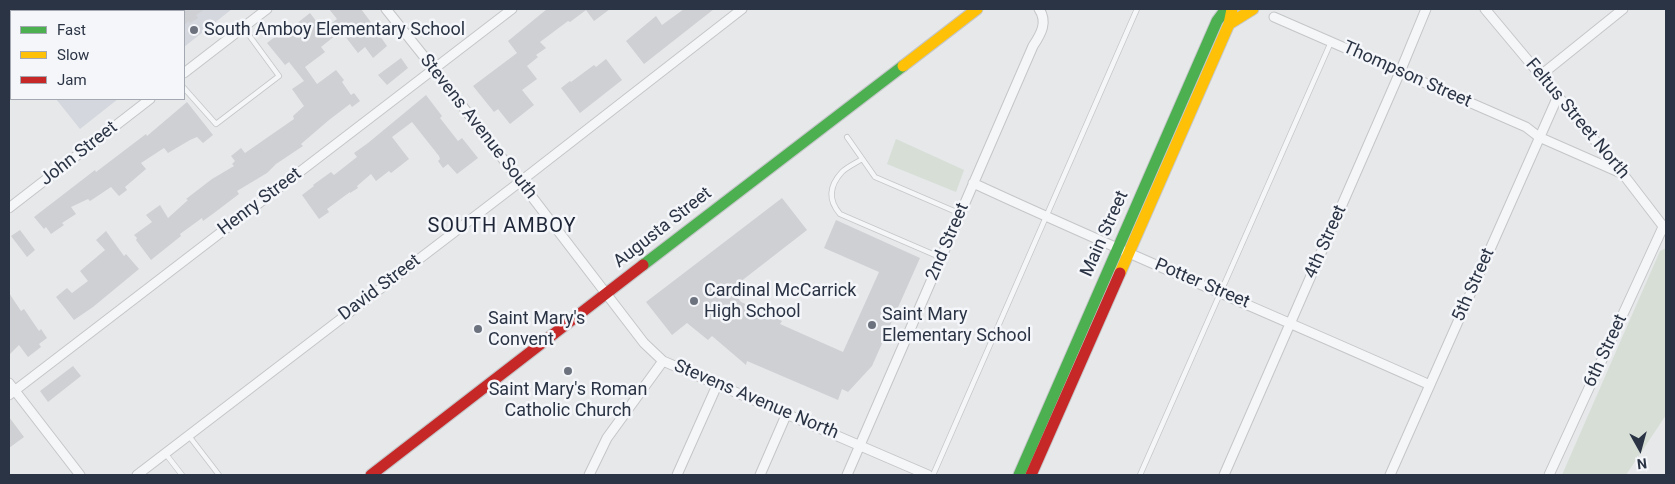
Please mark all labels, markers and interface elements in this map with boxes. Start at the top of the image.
legend [10,10,185,100]
place label: South Amboy Elementary School [204,19,465,41]
text: Fast [57,21,86,39]
marker: South Amboy Elementary School [188,24,200,36]
street label: Thompson Street [1339,37,1475,113]
text: Slow [57,46,89,64]
street label: Stevens Avenue South [415,50,541,204]
street label: Feltus Street North [1520,54,1634,184]
text: Jam [57,71,87,89]
street label: John Street [36,117,122,191]
street label: Henry Street [214,164,306,240]
street label: Augusta Street [610,183,716,273]
street label: Main Street [1076,188,1134,280]
street label: 2nd Street [922,200,974,284]
street label: 4th Street [1300,202,1352,282]
district label: SOUTH AMBOY [426,215,578,239]
street label: 5th Street [1448,245,1500,325]
street label: David Street [335,250,425,326]
street label: Potter Street [1151,254,1253,314]
place label: Cardinal McCarrick High School [704,280,856,322]
marker: Cardinal McCarrick High School [688,295,700,307]
place label: Saint Mary Elementary School [882,304,1031,346]
place label: Saint Mary's Convent [488,308,585,350]
street label: 6th Street [1580,311,1632,391]
marker: Saint Mary Elementary School [866,319,878,331]
marker: Saint Mary's Convent [472,323,484,335]
street label: Stevens Avenue North [670,356,842,444]
marker: Saint Mary's Roman Catholic Church [562,365,574,377]
place label: Saint Mary's Roman Catholic Church [489,379,647,422]
north arrow [1615,424,1665,474]
text: N [1636,455,1648,472]

